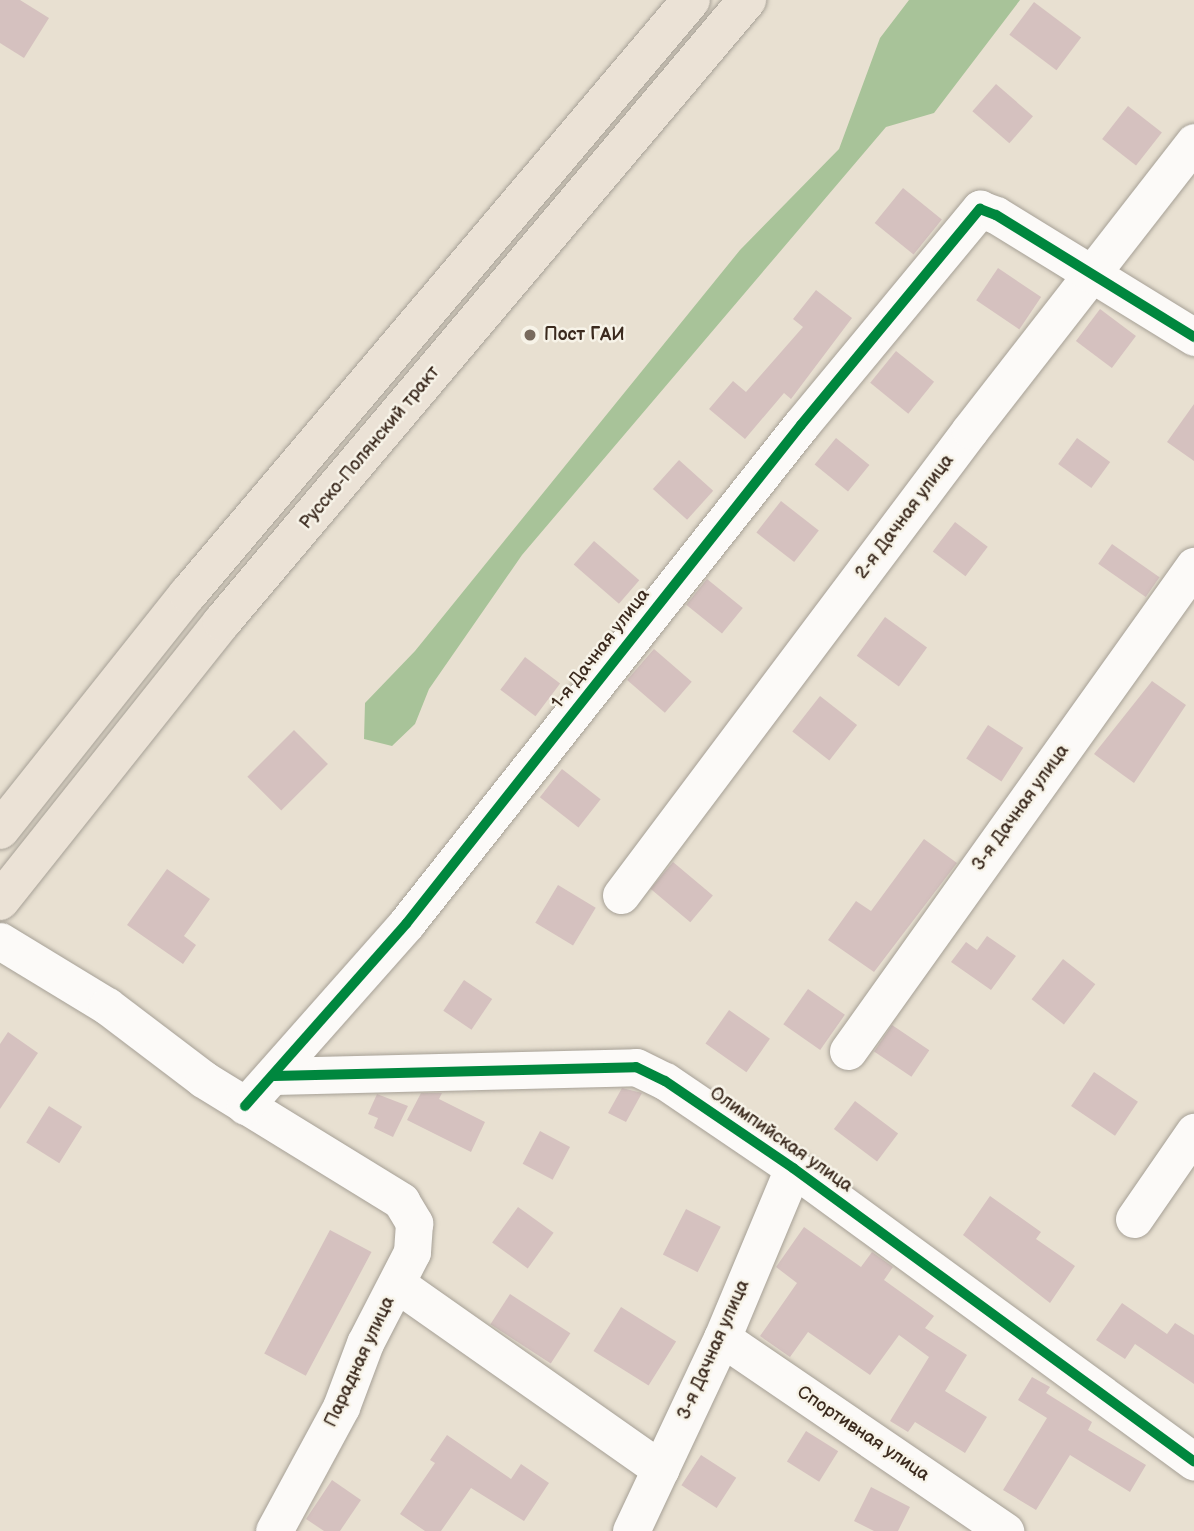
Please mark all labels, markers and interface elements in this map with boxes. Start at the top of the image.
place label: Пост ГАИ [544,324,625,346]
marker: Пост ГАИ [522,327,538,343]
street label: Русско-Полянский тракт [295,362,445,534]
street label: 2-я Дачная улица [851,451,959,583]
street label: 1-я Дачная улица [547,585,655,713]
street label: 3-я Дачная улица [968,741,1074,875]
street label: Олимпийская улица [705,1083,857,1197]
street label: 3-я Дачная улица [673,1277,755,1423]
street label: Парадная улица [320,1293,400,1431]
street label: Спортивная улица [793,1382,933,1486]

